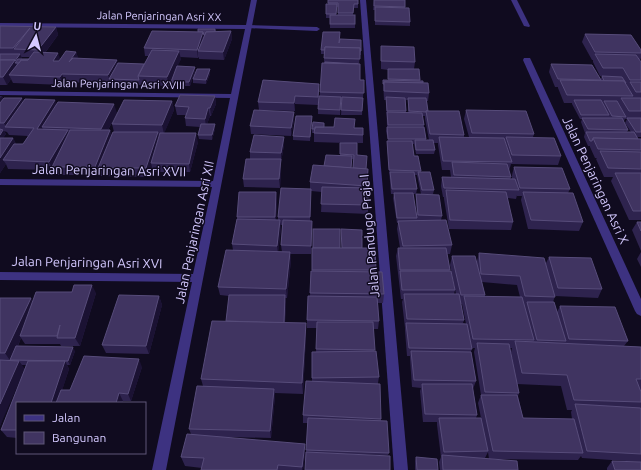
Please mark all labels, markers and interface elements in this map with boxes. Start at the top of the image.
street label: Jalan Penjaringan Asri XX [97,9,222,23]
north arrow [16,16,56,56]
text: U [33,20,42,33]
street label: Jalan Penjaringan Asri XVIII [51,77,185,91]
street label: Jalan Penjaringan Asri X [560,114,632,246]
street label: Jalan Penjaringan Asri XII [172,159,216,305]
street label: Jalan Penjaringan Asri XVII [32,162,186,178]
street label: Jalan Pandugo Praja I [357,174,381,298]
street label: Jalan Penjaringan Asri XVI [11,254,163,270]
legend [16,402,146,454]
text: Jalan [52,411,80,424]
text: Bangunan [52,431,106,444]

